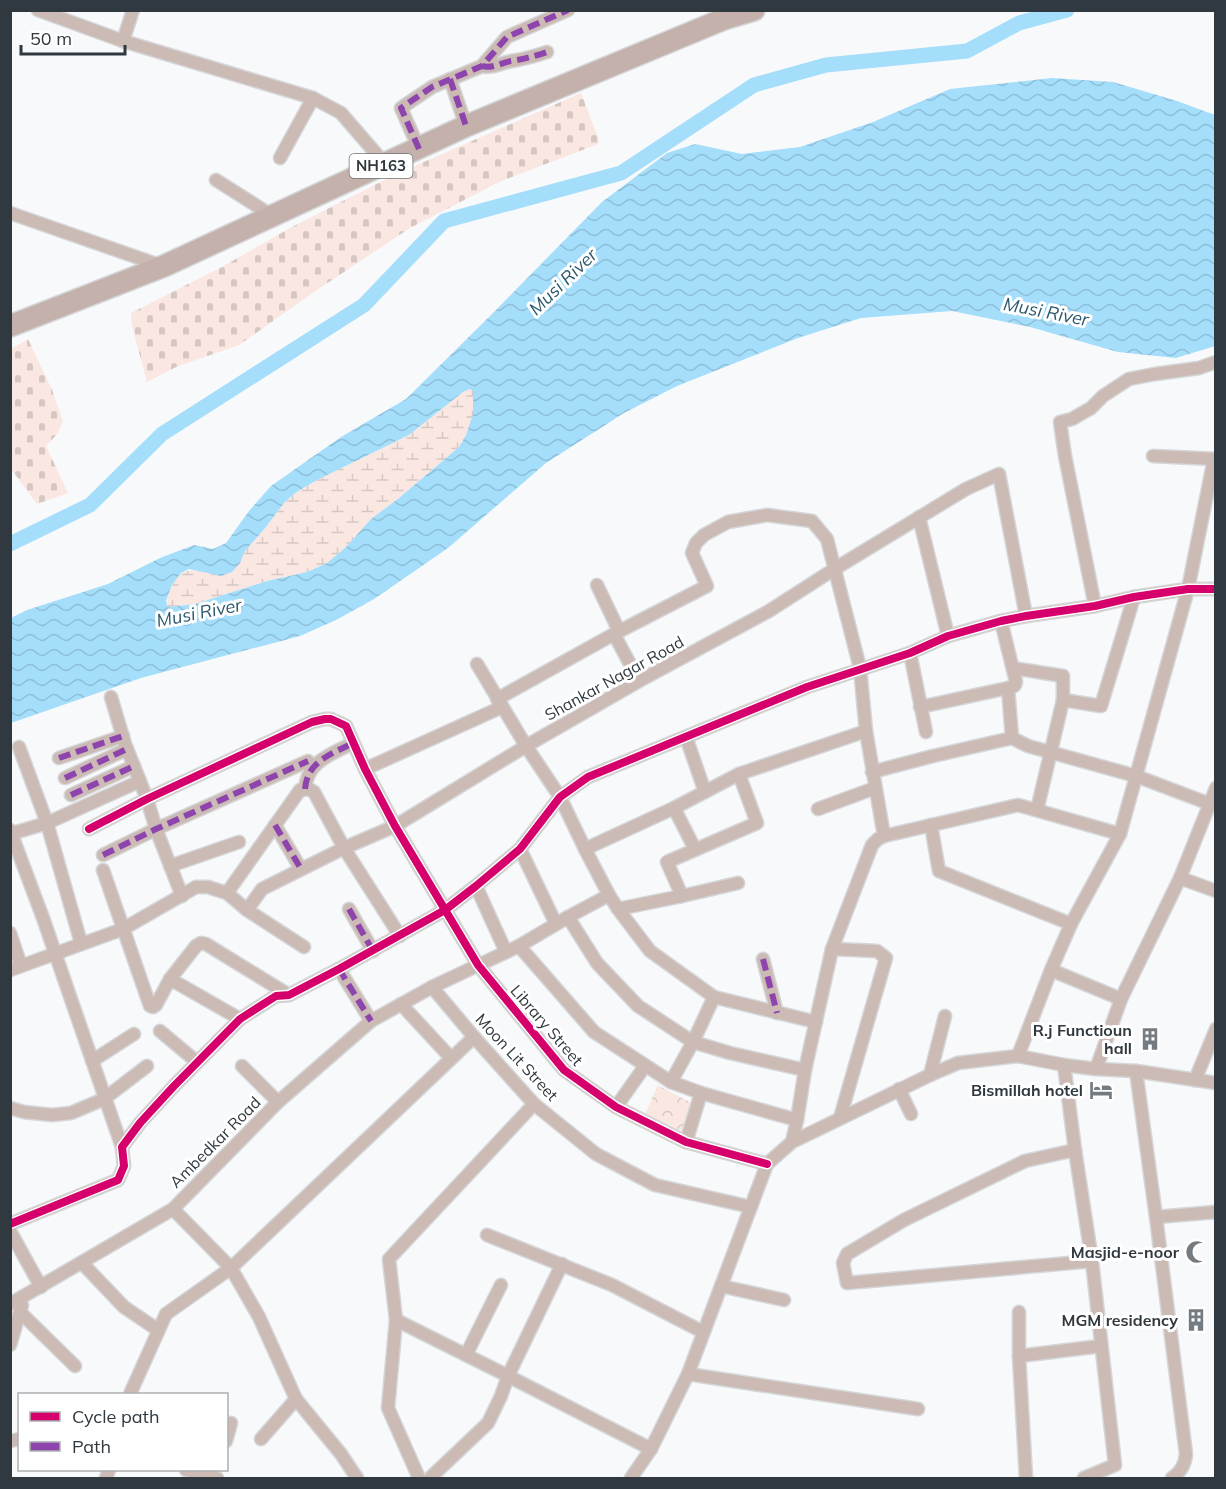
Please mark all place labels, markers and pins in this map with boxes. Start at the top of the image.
place label: R.j Functioun hall [1033,1020,1132,1058]
building icon: R.j Functioun hall [1137,1026,1163,1052]
hotel icon: Bismillah hotel [1088,1077,1114,1103]
place label: Bismillah hotel [971,1080,1083,1100]
mosque icon: Masjid-e-noor [1184,1239,1210,1265]
place label: Masjid-e-noor [1071,1242,1180,1262]
building icon: MGM residency [1183,1307,1209,1333]
place label: MGM residency [1062,1310,1178,1330]

